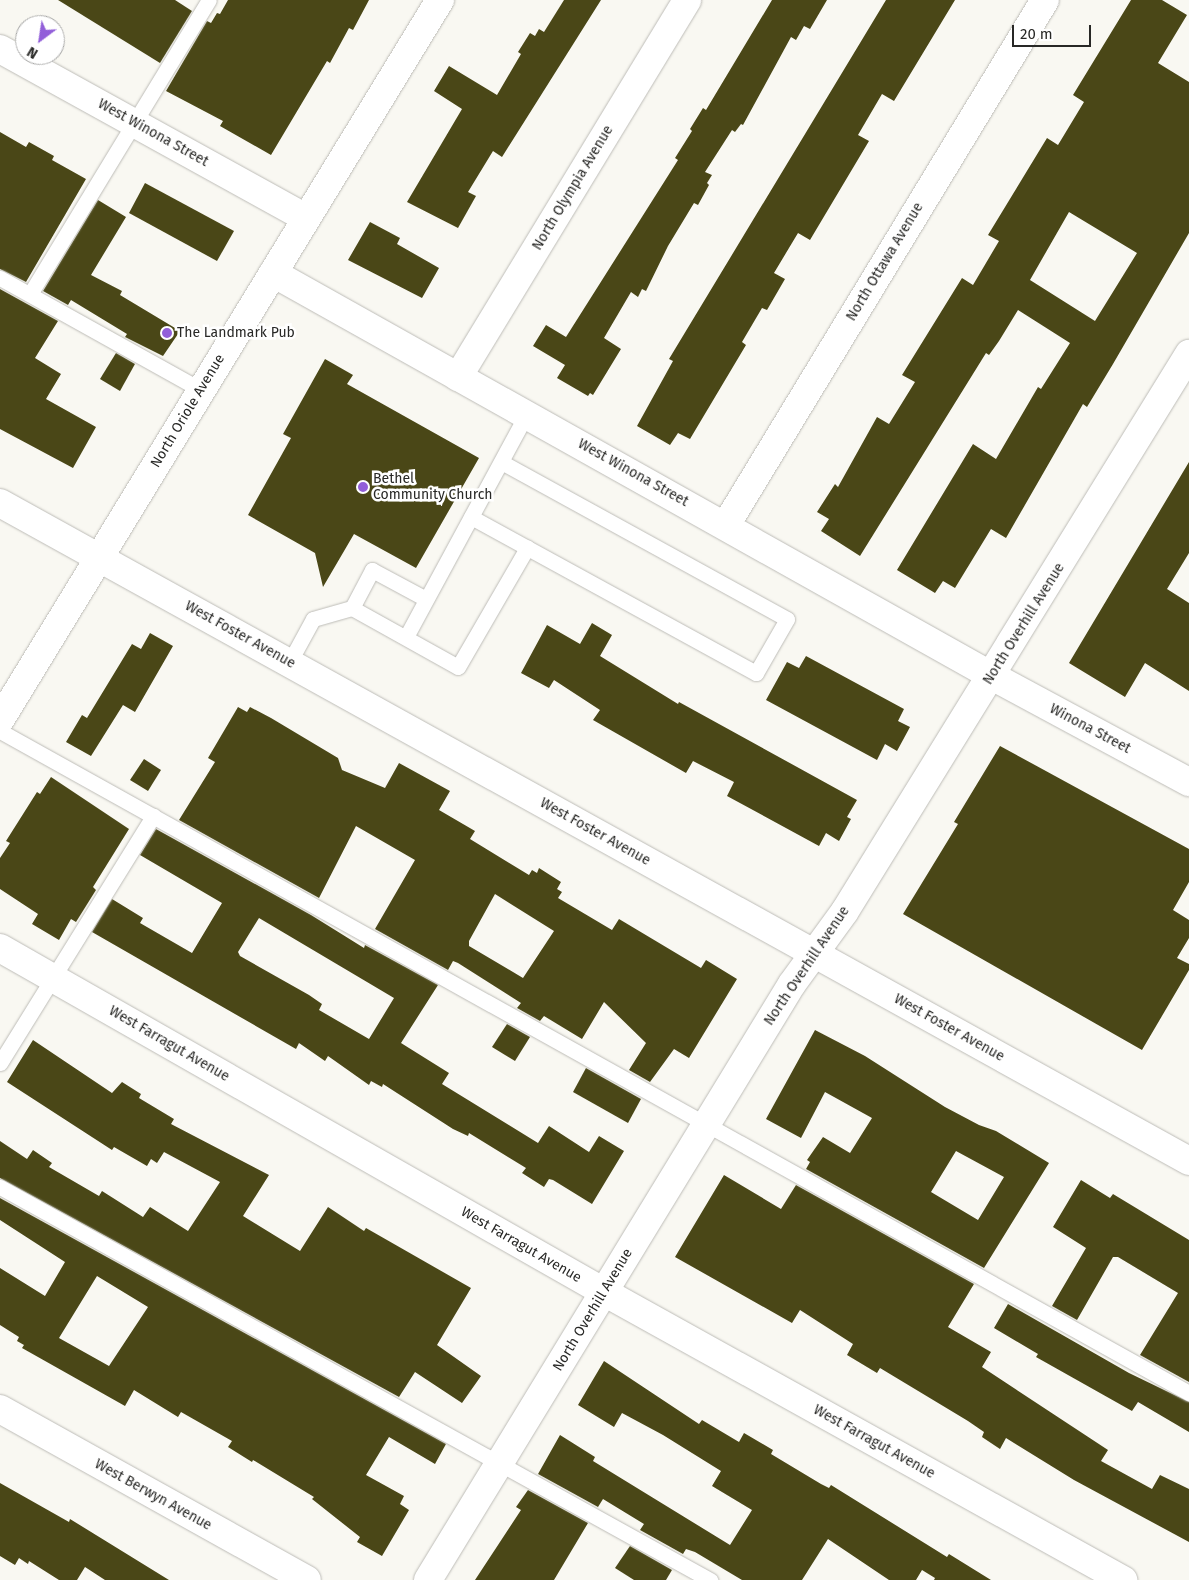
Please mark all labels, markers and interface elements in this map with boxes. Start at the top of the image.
north arrow [15,15,65,65]
scale bar [1014,15,1093,47]
text: 20 m [1020,25,1053,43]
text: N [24,43,41,62]
street label: West Winona Street [95,96,211,170]
street label: North Olympia Avenue [529,123,617,253]
street label: North Ottawa Avenue [843,200,927,324]
place label: The Landmark Pub [177,325,295,341]
marker: The Landmark Pub [161,327,173,339]
street label: North Oriole Avenue [148,351,228,471]
street label: West Winona Street [575,436,691,510]
place label: Bethel Community Church [373,471,493,504]
marker: Bethel Community Church [357,481,369,493]
street label: North Overhill Avenue [980,560,1068,688]
street label: West Foster Avenue [182,598,298,672]
street label: Winona Street [1047,701,1133,757]
street label: West Foster Avenue [537,795,653,869]
street label: North Overhill Avenue [761,903,853,1029]
street label: West Foster Avenue [891,991,1007,1065]
street label: West Farragut Avenue [106,1003,232,1085]
street label: West Farragut Avenue [458,1204,584,1286]
street label: North Overhill Avenue [550,1246,636,1374]
street label: West Farragut Avenue [810,1402,938,1482]
street label: West Berwyn Avenue [92,1456,214,1534]

